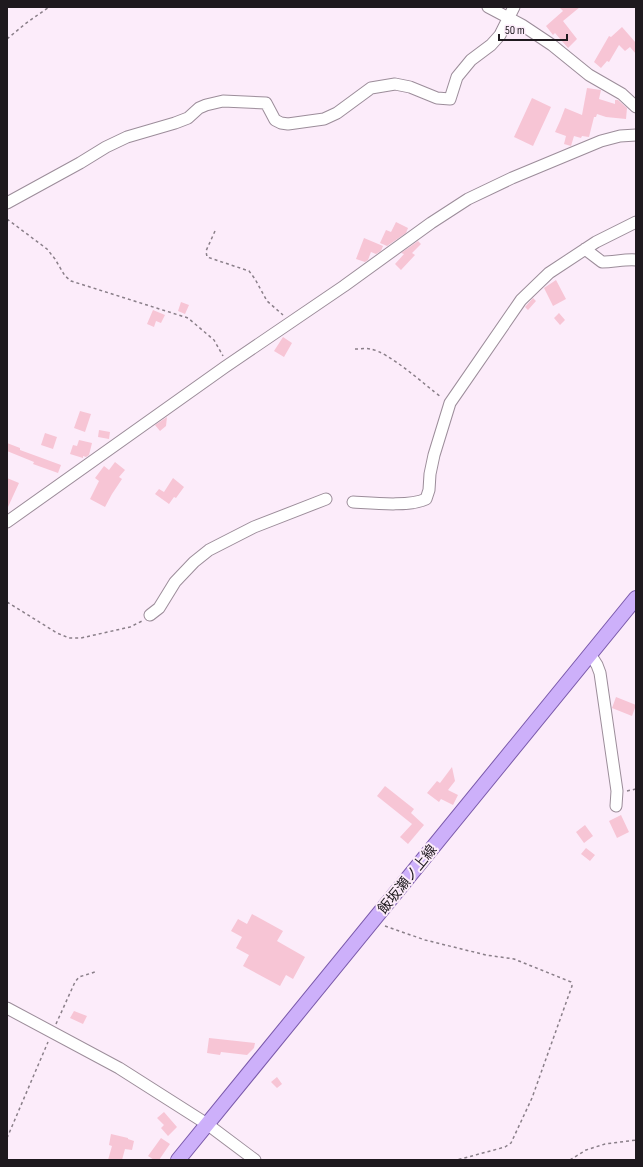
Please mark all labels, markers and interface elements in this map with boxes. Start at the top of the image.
scale bar [499,16,567,42]
text: 50 m [505,23,525,38]
street label: 飯坂瀬ノ上線 [374,841,440,917]

